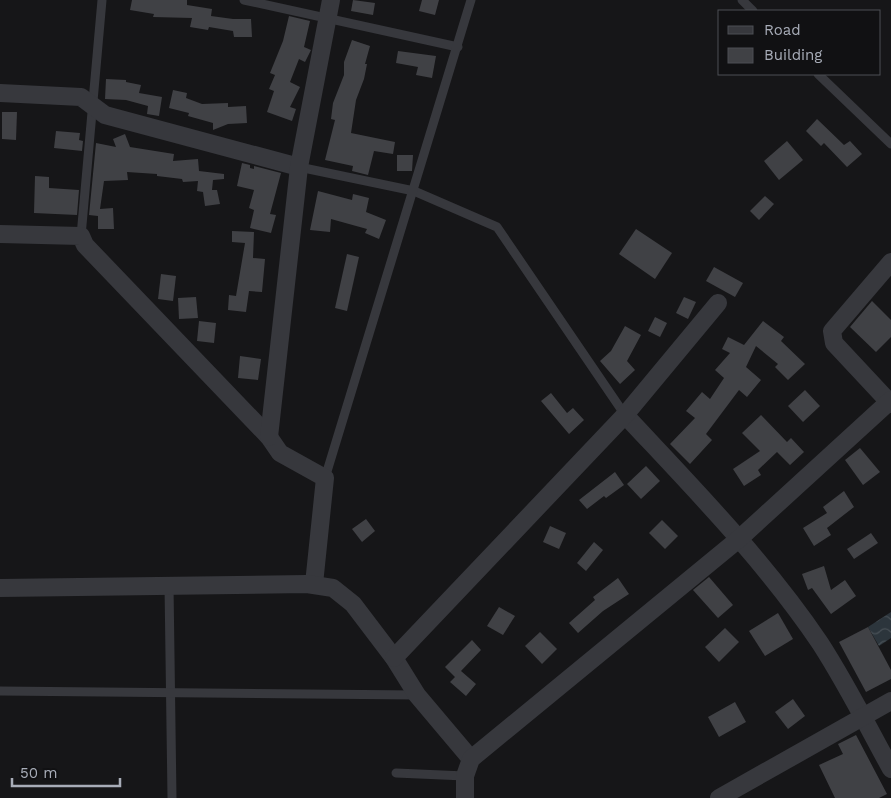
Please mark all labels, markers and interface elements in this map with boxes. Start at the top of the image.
legend [718,10,881,75]
text: Road [764,21,801,39]
text: Building [764,46,822,64]
scale bar [12,756,120,788]
text: 50 m [20,764,57,782]

